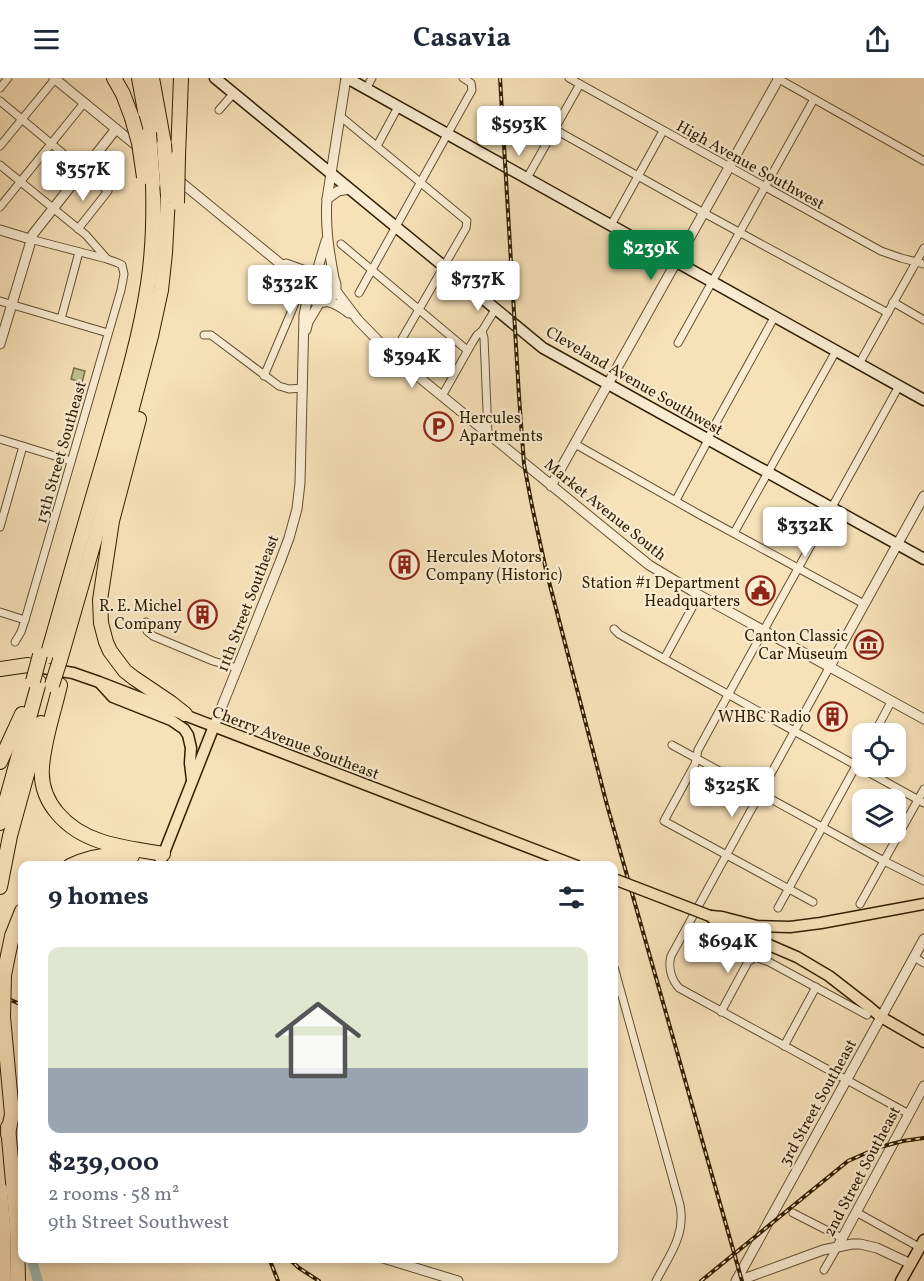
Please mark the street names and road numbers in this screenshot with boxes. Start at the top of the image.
street label: High Avenue Southwest [672,116,828,216]
street label: Cleveland Avenue Southwest [541,322,727,442]
street label: 13th Street Southeast [31,378,93,526]
street label: Market Avenue South [539,454,671,567]
street label: 11th Street Southeast [213,532,285,676]
street label: Cherry Avenue Southeast [209,702,382,786]
street label: 3rd Street Southeast [775,1035,863,1170]
street label: 2nd Street Southeast [819,1102,907,1241]

